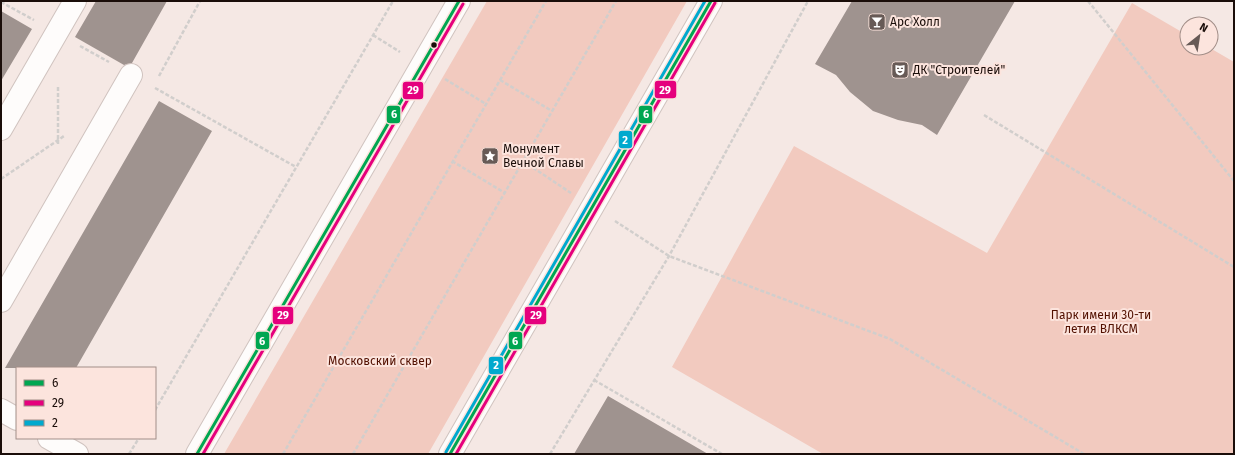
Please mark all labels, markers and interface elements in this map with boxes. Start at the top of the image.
bar icon: Арс Холл [867,12,887,32]
place label: Арс Холл [890,15,940,29]
north arrow [1179,16,1219,56]
text: N [1197,20,1210,35]
unlabelled marker [429,40,439,50]
theatre icon: ДК "Строителей" [890,60,910,80]
place label: ДК "Строителей" [912,63,1005,77]
line badge: 29 [654,80,677,99]
line badge: 29 [402,81,424,100]
text: 29 [407,84,419,97]
text: 29 [659,84,671,97]
line badge: 6 [386,105,401,124]
line badge: 6 [638,105,653,124]
text: 6 [391,108,397,121]
text: 6 [643,108,649,121]
line badge: 2 [618,130,633,149]
text: 2 [622,134,628,147]
place label: Монумент Вечной Славы [503,142,584,170]
place icon: Монумент Вечной Славы [480,146,500,166]
line badge: 29 [272,306,294,325]
line badge: 29 [524,306,547,325]
park label: Парк имени 30-ти летия ВЛКСМ [1051,308,1151,336]
text: 29 [277,309,289,322]
text: 29 [530,309,542,322]
line badge: 6 [255,331,270,350]
line badge: 6 [508,331,523,350]
text: 6 [259,335,265,348]
text: 6 [512,335,518,348]
park label: Московский сквер [328,354,432,368]
line badge: 2 [488,356,504,375]
text: 2 [493,359,499,372]
legend [16,367,156,439]
text: 6 [52,376,58,390]
text: 29 [52,396,64,410]
text: 2 [52,416,58,430]

